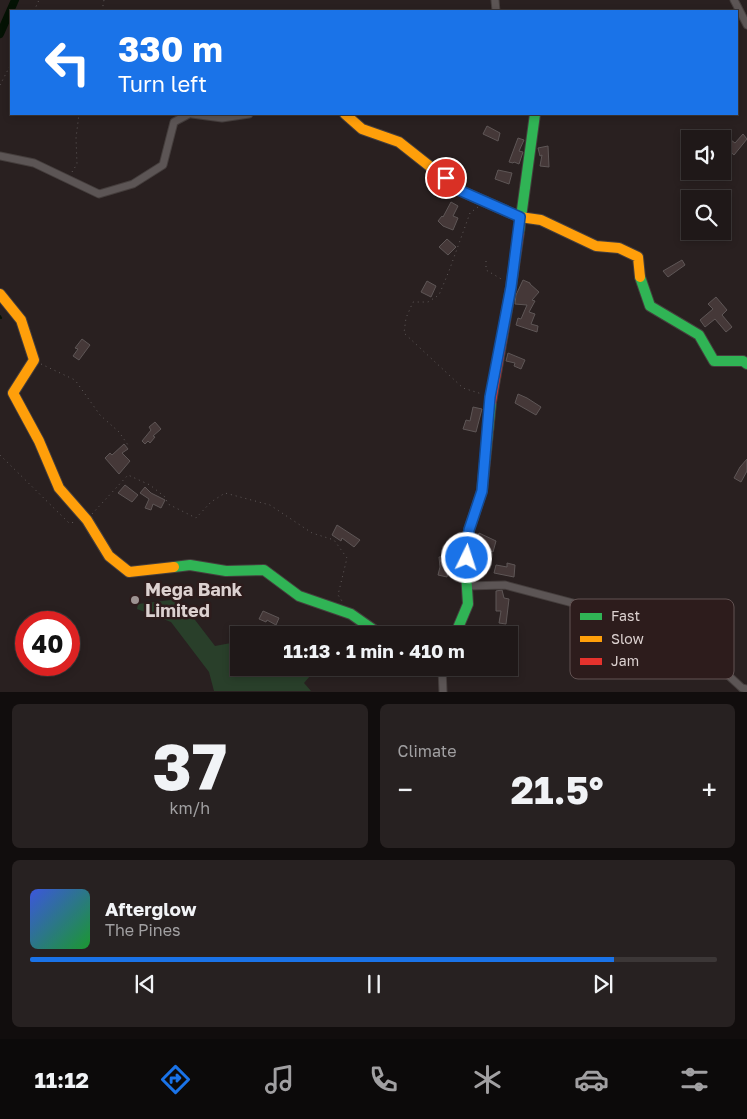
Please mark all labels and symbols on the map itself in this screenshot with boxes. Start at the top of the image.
pin [425,157,467,199]
position arrow [440,531,492,583]
place label: Mega Bank Limited [145,578,243,621]
marker: Mega Bank Limited [129,594,141,606]
legend [570,599,734,679]
text: Fast [611,607,640,624]
speed limit sign: 40 [15,611,80,676]
text: Slow [611,630,644,647]
text: Jam [611,652,639,669]

